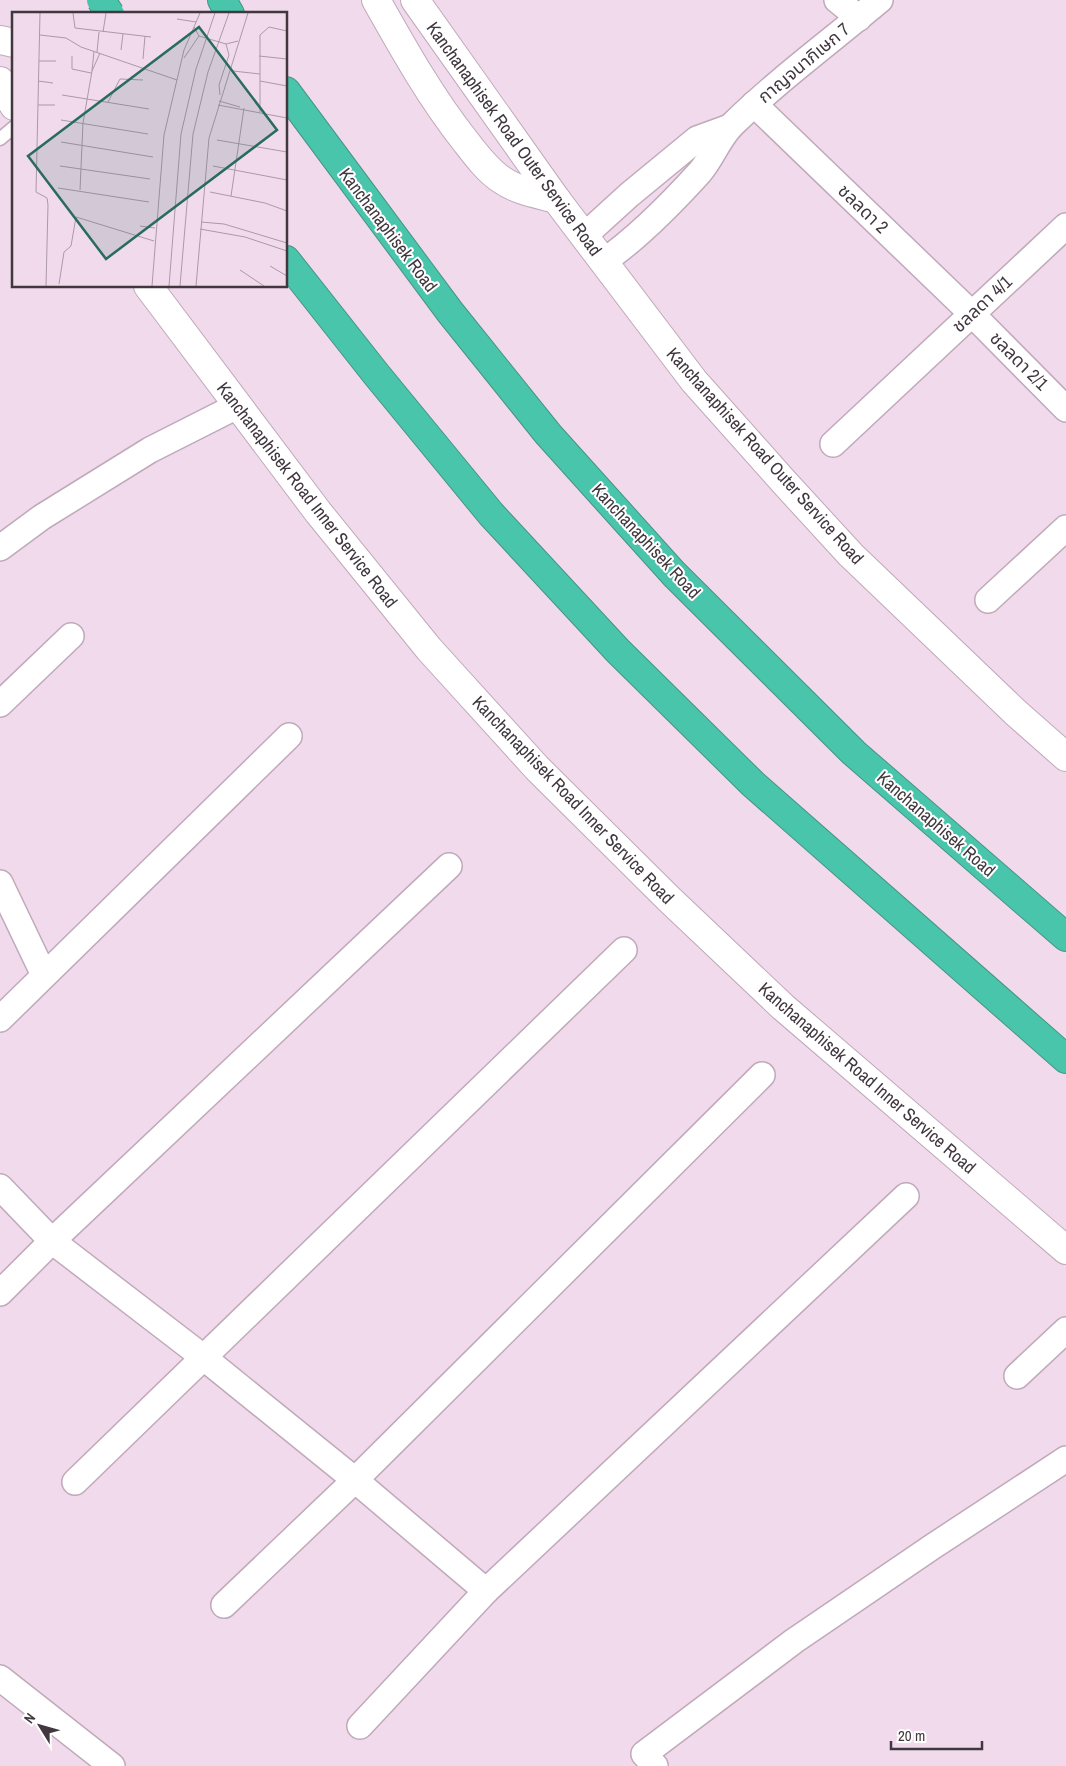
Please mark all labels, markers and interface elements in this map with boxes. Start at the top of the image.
inset map [12,12,288,288]
street label: Kanchanaphisek Road Outer Service Road [421,17,608,261]
street label: กาญจนาภิเษก 7 [752,17,855,109]
street label: Kanchanaphisek Road [333,163,443,297]
street label: ชลลดา 2 [833,178,894,239]
street label: ชลลดา 4/1 [946,269,1018,338]
street label: ชลลดา 2/1 [985,326,1055,396]
street label: Kanchanaphisek Road Outer Service Road [661,342,870,570]
street label: Kanchanaphisek Road Inner Service Road [211,376,404,613]
street label: Kanchanaphisek Road [586,478,706,604]
street label: Kanchanaphisek Road Inner Service Road [467,690,680,909]
street label: Kanchanaphisek Road [872,765,1001,882]
street label: Kanchanaphisek Road Inner Service Road [753,976,981,1179]
north arrow [15,1701,65,1751]
text: N [20,1709,39,1727]
scale bar [891,1718,982,1750]
text: 20 m [898,1725,925,1746]

